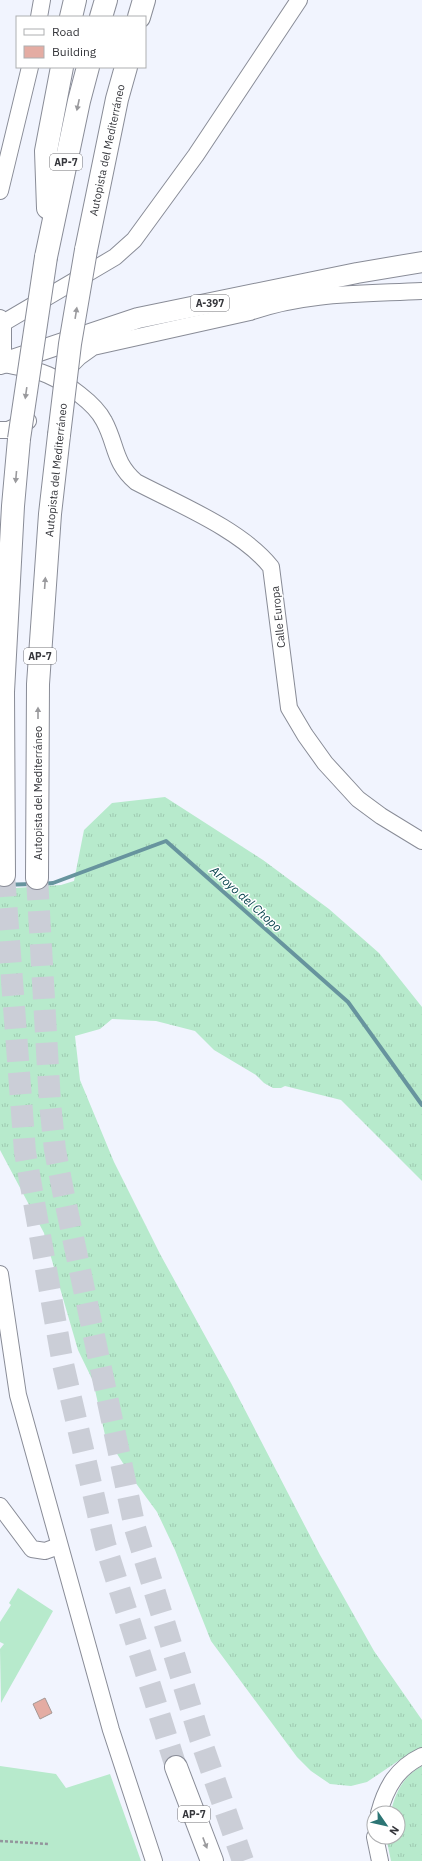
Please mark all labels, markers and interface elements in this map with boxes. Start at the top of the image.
legend [16,16,146,68]
text: Road [52,24,80,39]
text: Building [52,44,97,59]
street label: Autopista del Mediterráneo [86,83,128,217]
one-way arrow [75,99,81,111]
road number: AP-7 [50,154,82,170]
road number: A-397 [191,295,229,311]
one-way arrow [73,307,79,319]
one-way arrow [23,387,29,399]
street label: Autopista del Mediterráneo [42,402,70,538]
one-way arrow [12,471,19,483]
one-way arrow [41,577,48,589]
street label: Calle Europa [268,585,288,649]
road number: AP-7 [24,648,56,664]
one-way arrow [35,706,41,719]
street label: Autopista del Mediterráneo [31,726,45,860]
water label: Arroyo del Chopo [207,862,285,935]
north arrow [366,1805,406,1845]
road number: AP-7 [178,1806,210,1822]
text: N [386,1823,402,1838]
one-way arrow [202,1837,208,1849]

